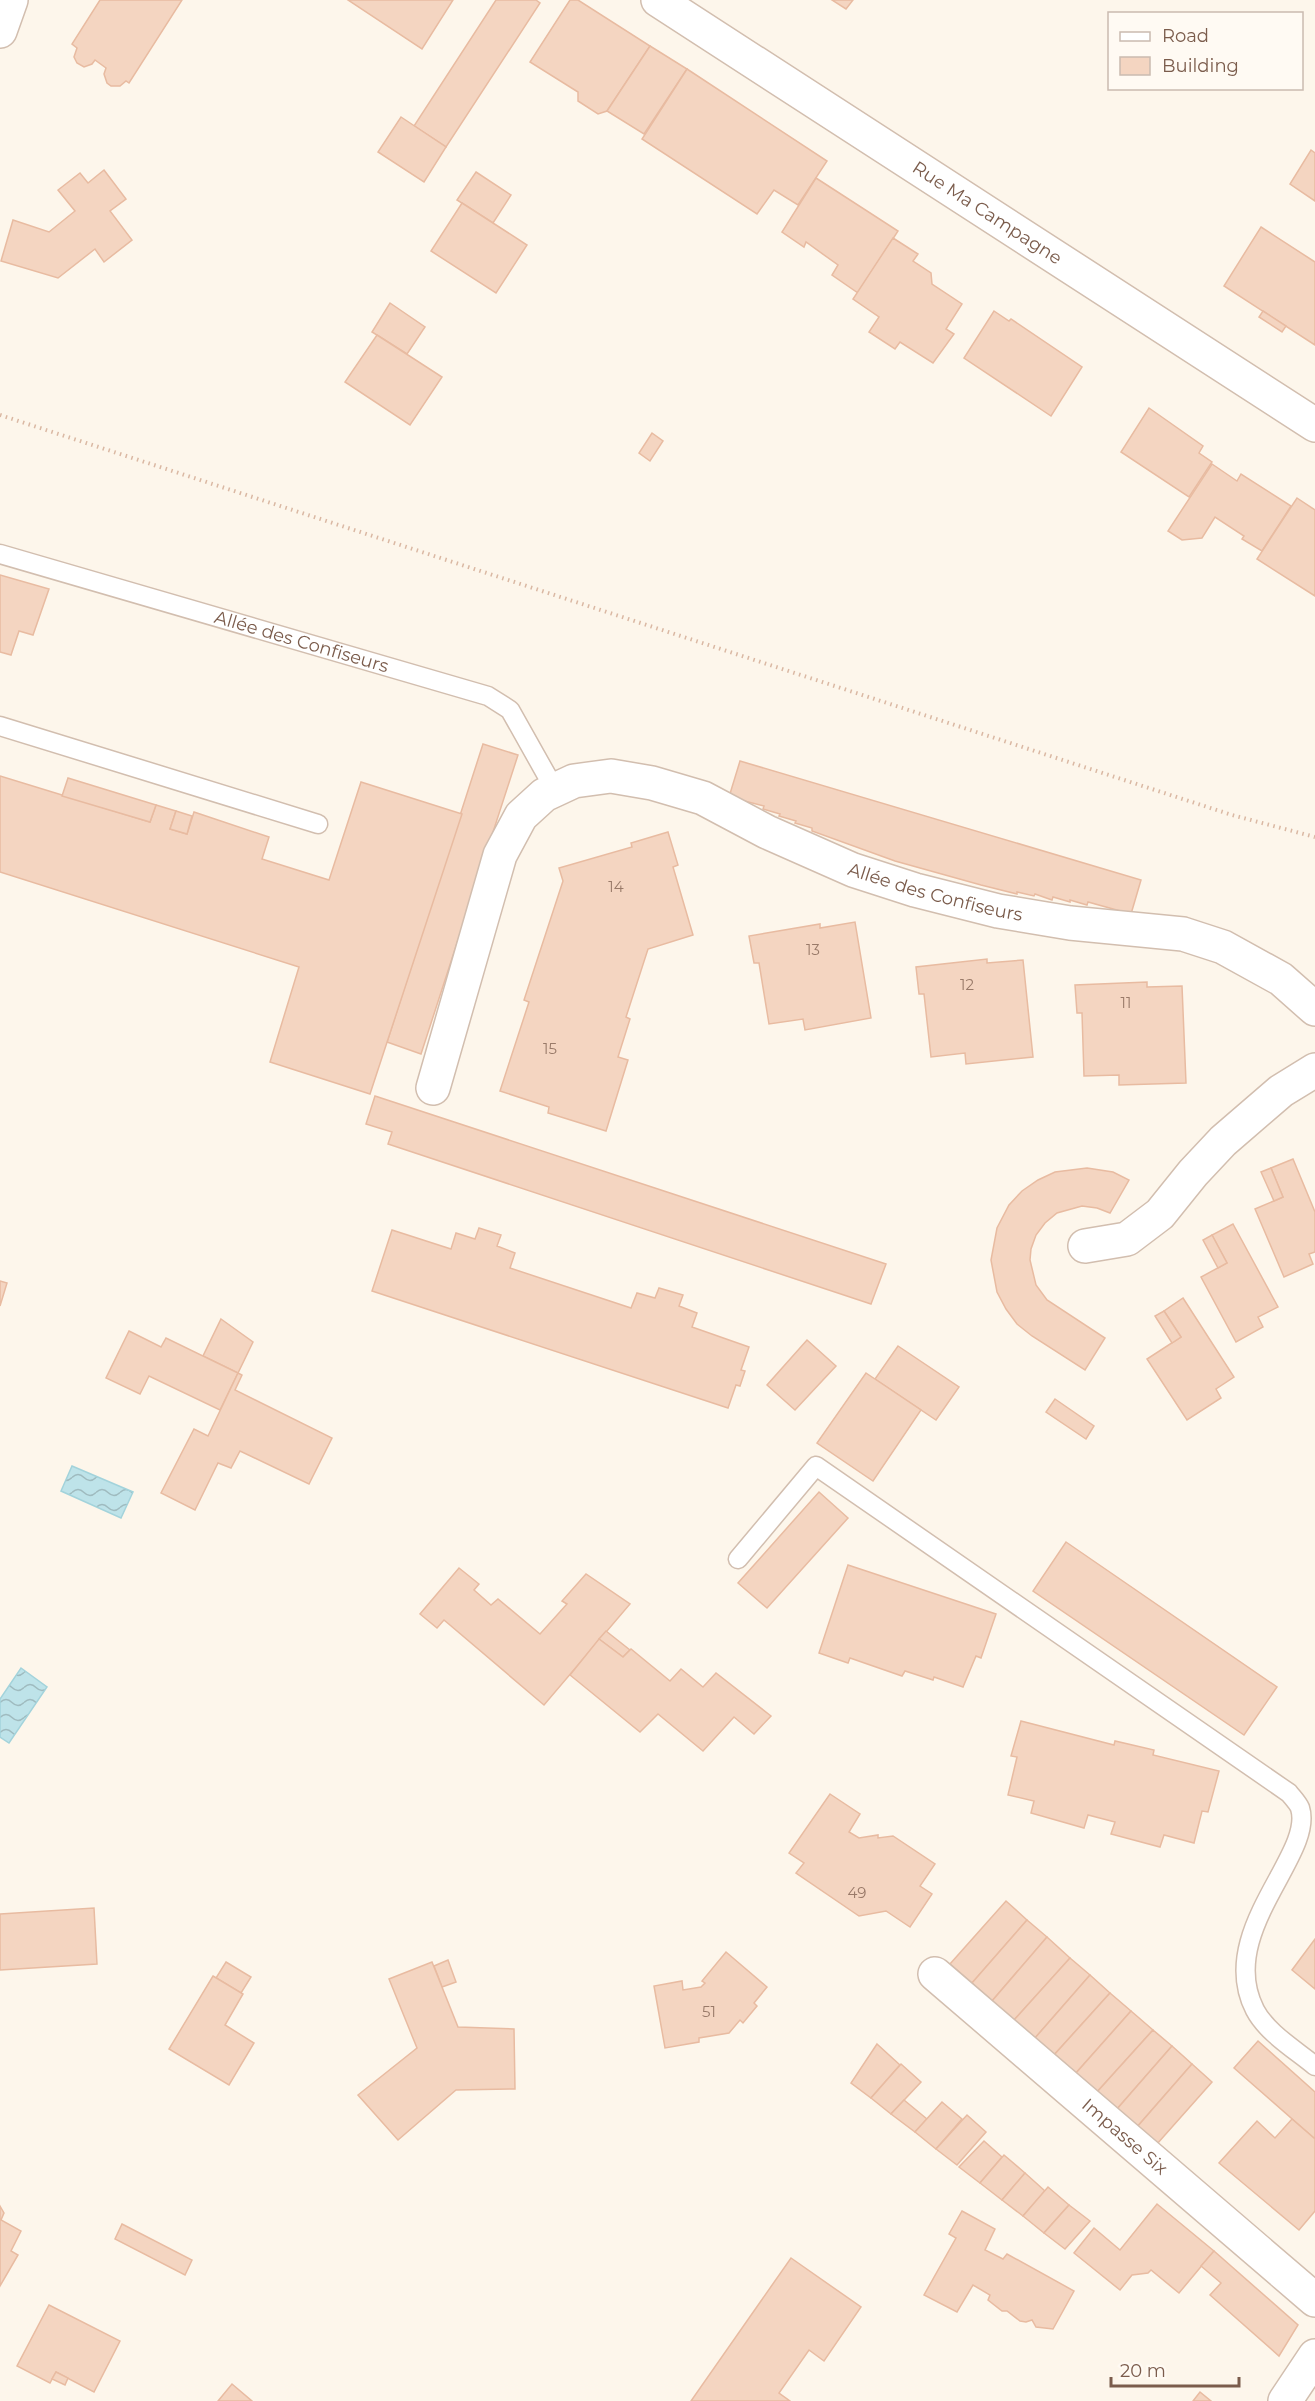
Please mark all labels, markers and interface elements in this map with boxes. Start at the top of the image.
legend [1108,12,1303,90]
text: Road [1162,25,1209,47]
text: Building [1162,55,1239,77]
street label: Rue Ma Campagne [908,156,1066,269]
street label: Allée des Confiseurs [212,606,391,678]
street label: Allée des Confiseurs [845,858,1024,926]
house number: 14 [608,877,624,896]
house number: 13 [806,940,820,959]
house number: 12 [960,975,974,994]
house number: 11 [1121,993,1131,1012]
house number: 15 [543,1039,557,1058]
house number: 49 [848,1883,866,1902]
house number: 51 [702,2002,716,2021]
street label: Impasse Six [1077,2094,1172,2180]
scale bar [1111,2350,1238,2388]
text: 20 m [1120,2360,1166,2382]

